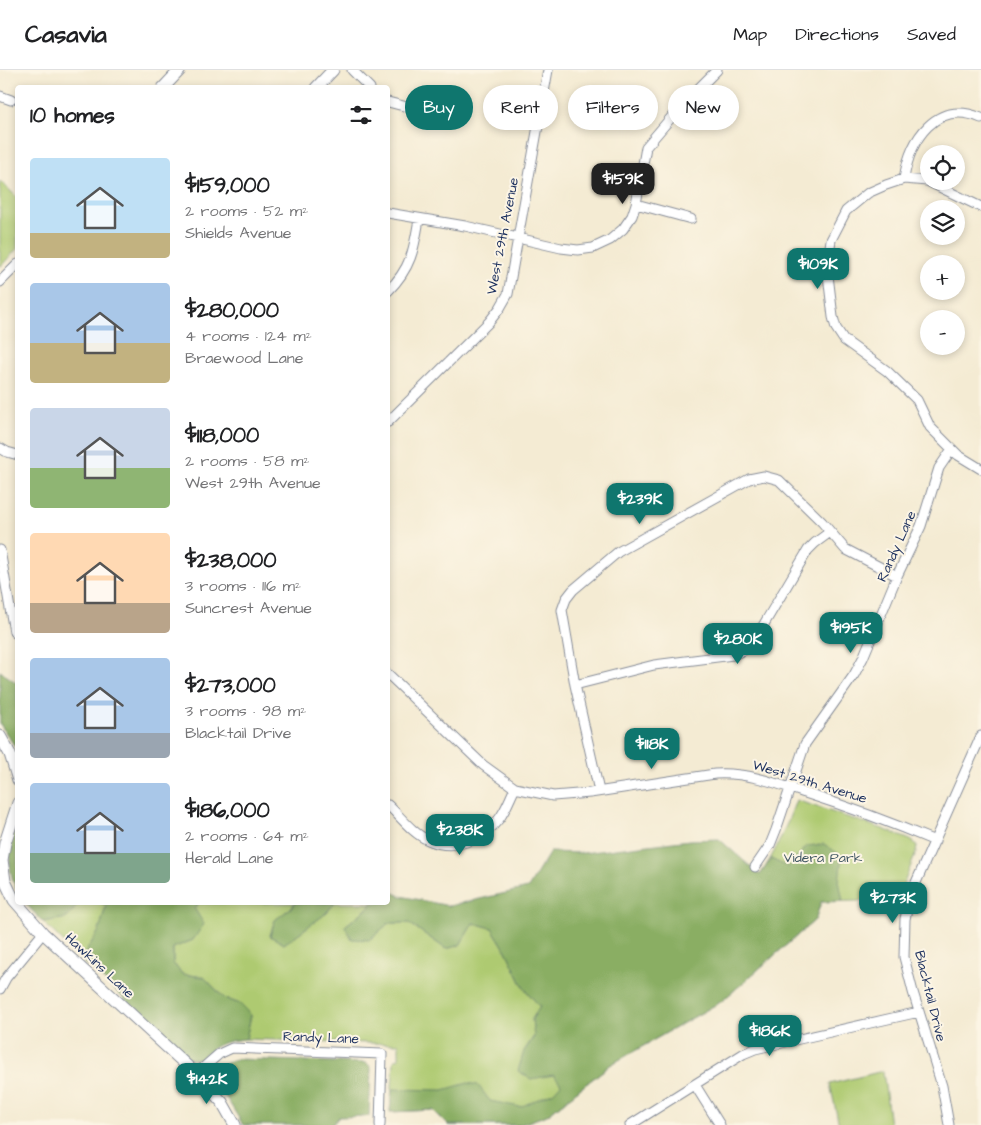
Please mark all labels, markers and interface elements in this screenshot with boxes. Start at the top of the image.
text: Casavia [25,18,107,52]
text: Map [733,22,767,47]
text: Directions [795,22,879,47]
text: Saved [907,22,956,47]
chip: Buy [405,85,473,130]
chip: Rent [483,85,558,130]
chip: Filters [568,85,658,130]
chip: New [668,85,739,130]
text: 10 homes [30,101,115,130]
icon: filters [347,101,375,129]
map controls [920,145,965,355]
button: locate [920,145,965,190]
pin: $159K [588,162,658,205]
text: $159K [602,168,644,190]
text: $159,000 [185,171,270,200]
street label: West 29th Avenue [482,176,524,296]
icon: home [70,178,130,238]
text: 2 rooms · 52 m² [185,200,308,222]
button: layers [920,200,965,245]
text: Shields Avenue [185,222,291,244]
pin: $109K [783,248,853,290]
text: $109K [798,253,838,275]
button: + [920,255,965,300]
text: $280,000 [185,296,279,325]
icon: home [70,303,130,363]
button: − [920,310,965,355]
text: 4 rooms · 124 m² [185,325,312,347]
text: Braewood Lane [185,347,303,369]
text: $118,000 [185,421,259,450]
icon: home [70,428,130,488]
text: 2 rooms · 58 m² [185,450,310,472]
text: West 29th Avenue [185,472,321,494]
pin: $239K [605,482,675,525]
text: $239K [618,488,663,510]
street label: Randy Lane [872,507,922,585]
text: $238,000 [185,546,277,575]
icon: home [70,553,130,613]
text: 3 rooms · 116 m² [185,575,301,597]
text: Suncrest Avenue [185,597,312,619]
pin: $195K [816,612,886,654]
text: $195K [830,617,872,639]
pin: $280K [703,622,773,665]
text: $280K [714,628,762,650]
text: $273,000 [185,671,276,700]
icon: home [70,678,130,738]
text: 3 rooms · 98 m² [185,700,306,722]
text: Blacktail Drive [185,722,292,744]
pin: $118K [617,728,687,770]
text: $118K [635,733,669,755]
street label: West 29th Avenue [750,755,870,809]
text: $186,000 [185,796,270,825]
icon: home [70,803,130,863]
pin: $238K [425,814,495,856]
text: $238K [437,819,483,841]
text: 2 rooms · 64 m² [185,825,309,847]
text: Herald Lane [185,847,273,869]
park label: Videra Park [784,848,863,868]
pin: $273K [858,882,928,924]
text: $273K [870,887,916,909]
street label: Hawkins Lane [60,928,139,1004]
street label: Blacktail Drive [909,949,951,1044]
pin: $186K [735,1014,805,1057]
text: $186K [749,1020,791,1042]
street label: Randy Lane [283,1027,360,1049]
pin: $142K [172,1062,242,1105]
text: $142K [187,1068,227,1090]

